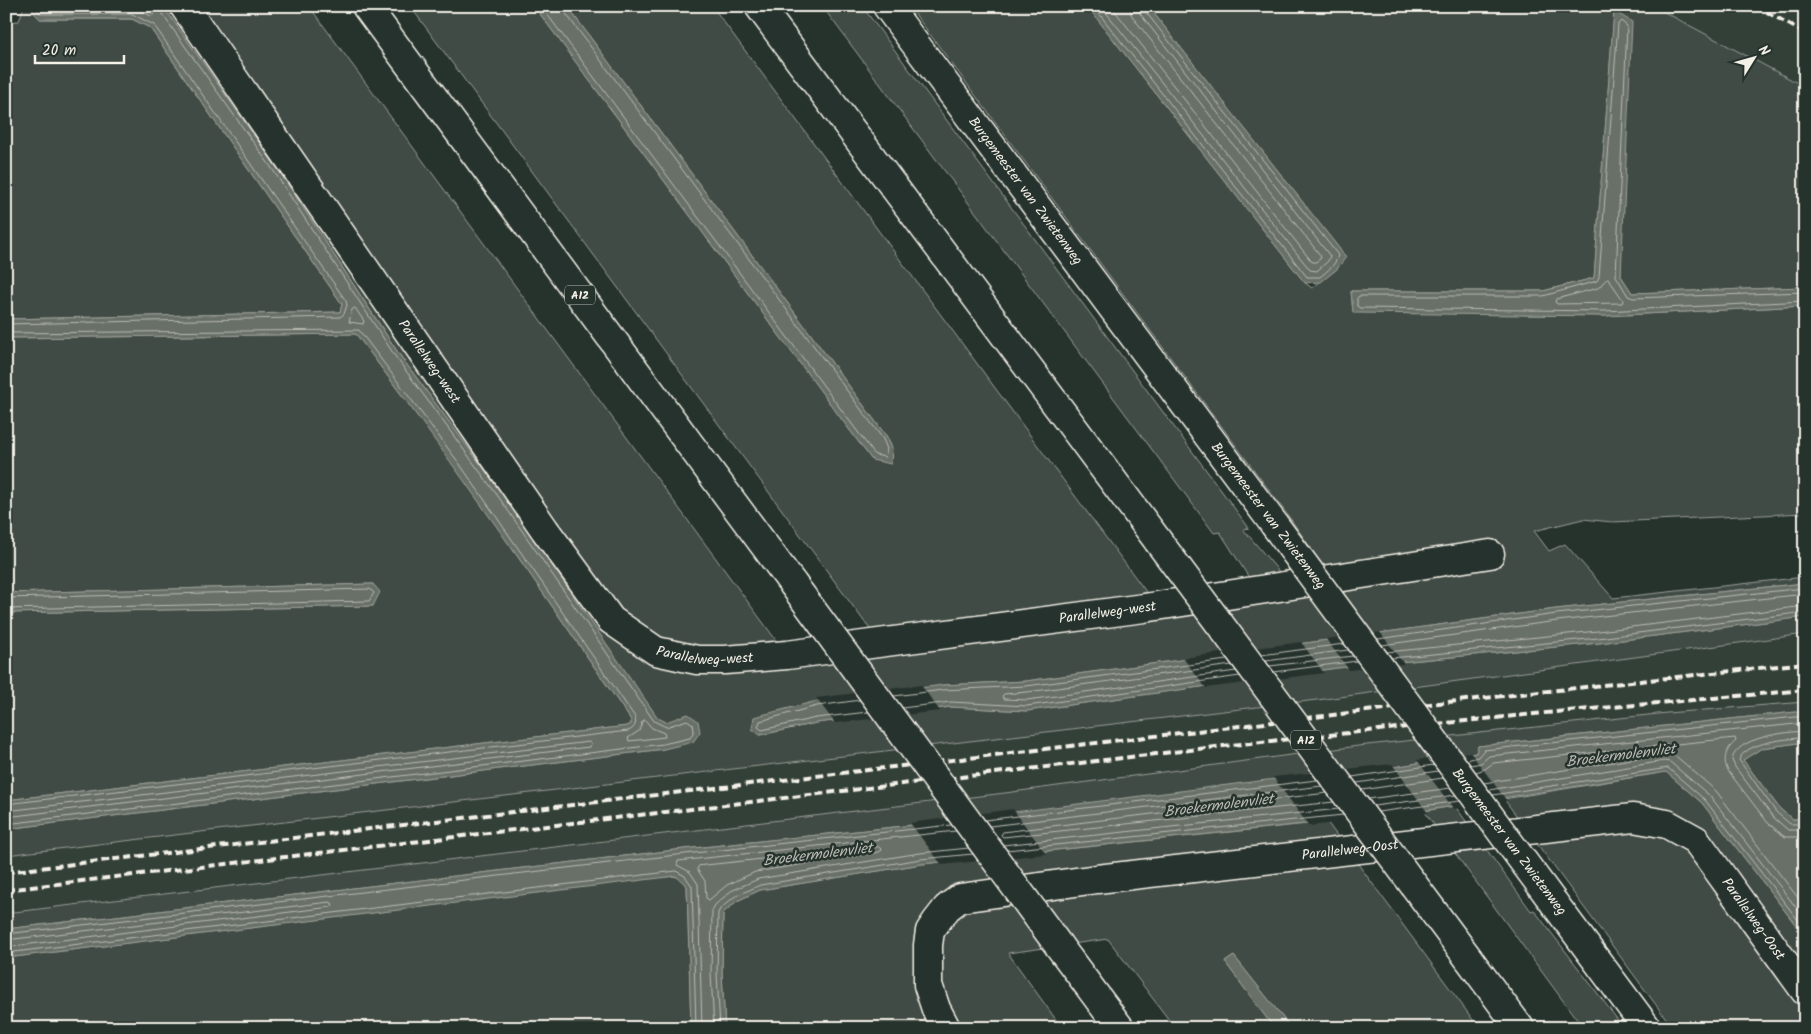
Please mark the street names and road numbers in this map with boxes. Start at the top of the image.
street label: Burgemeester van Zwietenweg [963,112,1088,270]
road number: A12 [565,286,595,304]
street label: Parallelweg-west [392,315,466,409]
street label: Burgemeester van Zwietenweg [1205,438,1331,594]
street label: Parallelweg-west [1057,595,1158,630]
street label: Parallelweg-west [654,640,755,671]
road number: A12 [1291,730,1321,750]
street label: Burgemeester van Zwietenweg [1446,764,1572,920]
street label: Parallelweg-Oost [1301,834,1400,867]
street label: Parallelweg-Oost [1716,873,1791,965]

